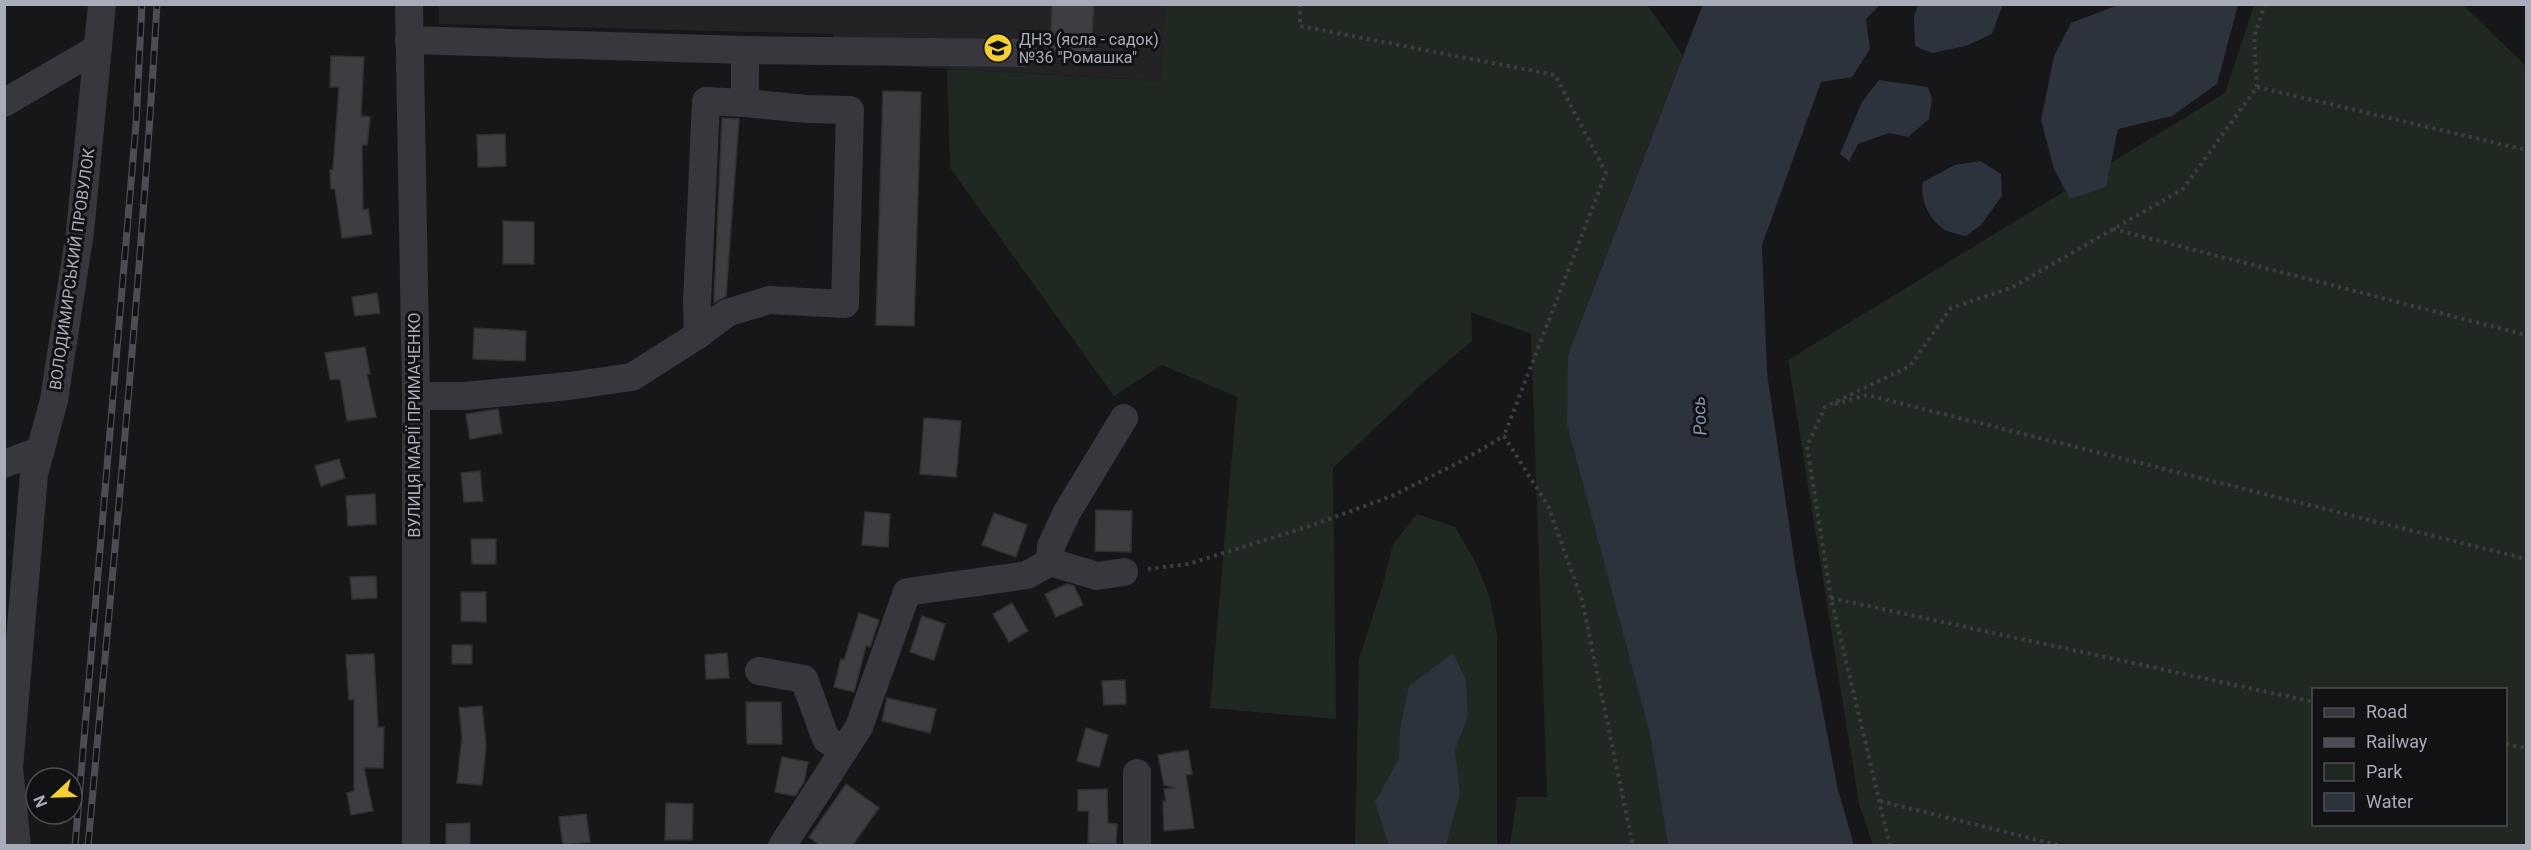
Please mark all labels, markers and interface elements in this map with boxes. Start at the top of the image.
place label: ДНЗ (ясла - садок) №36 "Ромашка" [1019,30,1159,67]
school or university icon: ДНЗ (ясла - садок) №36 "Ромашка" [982,32,1014,64]
street label: ВОЛОДИМИРСЬКИЙ ПРОВУЛОК [46,146,98,391]
street label: ВУЛИЦЯ МАРІЇ ПРИМАЧЕНКО [405,313,424,537]
water label: Рось [1687,396,1711,436]
legend [2312,688,2507,826]
text: Road [2366,701,2407,722]
text: Railway [2366,731,2428,752]
text: Park [2366,761,2403,782]
north arrow [24,766,84,826]
text: Water [2366,791,2413,812]
text: N [30,793,51,810]

